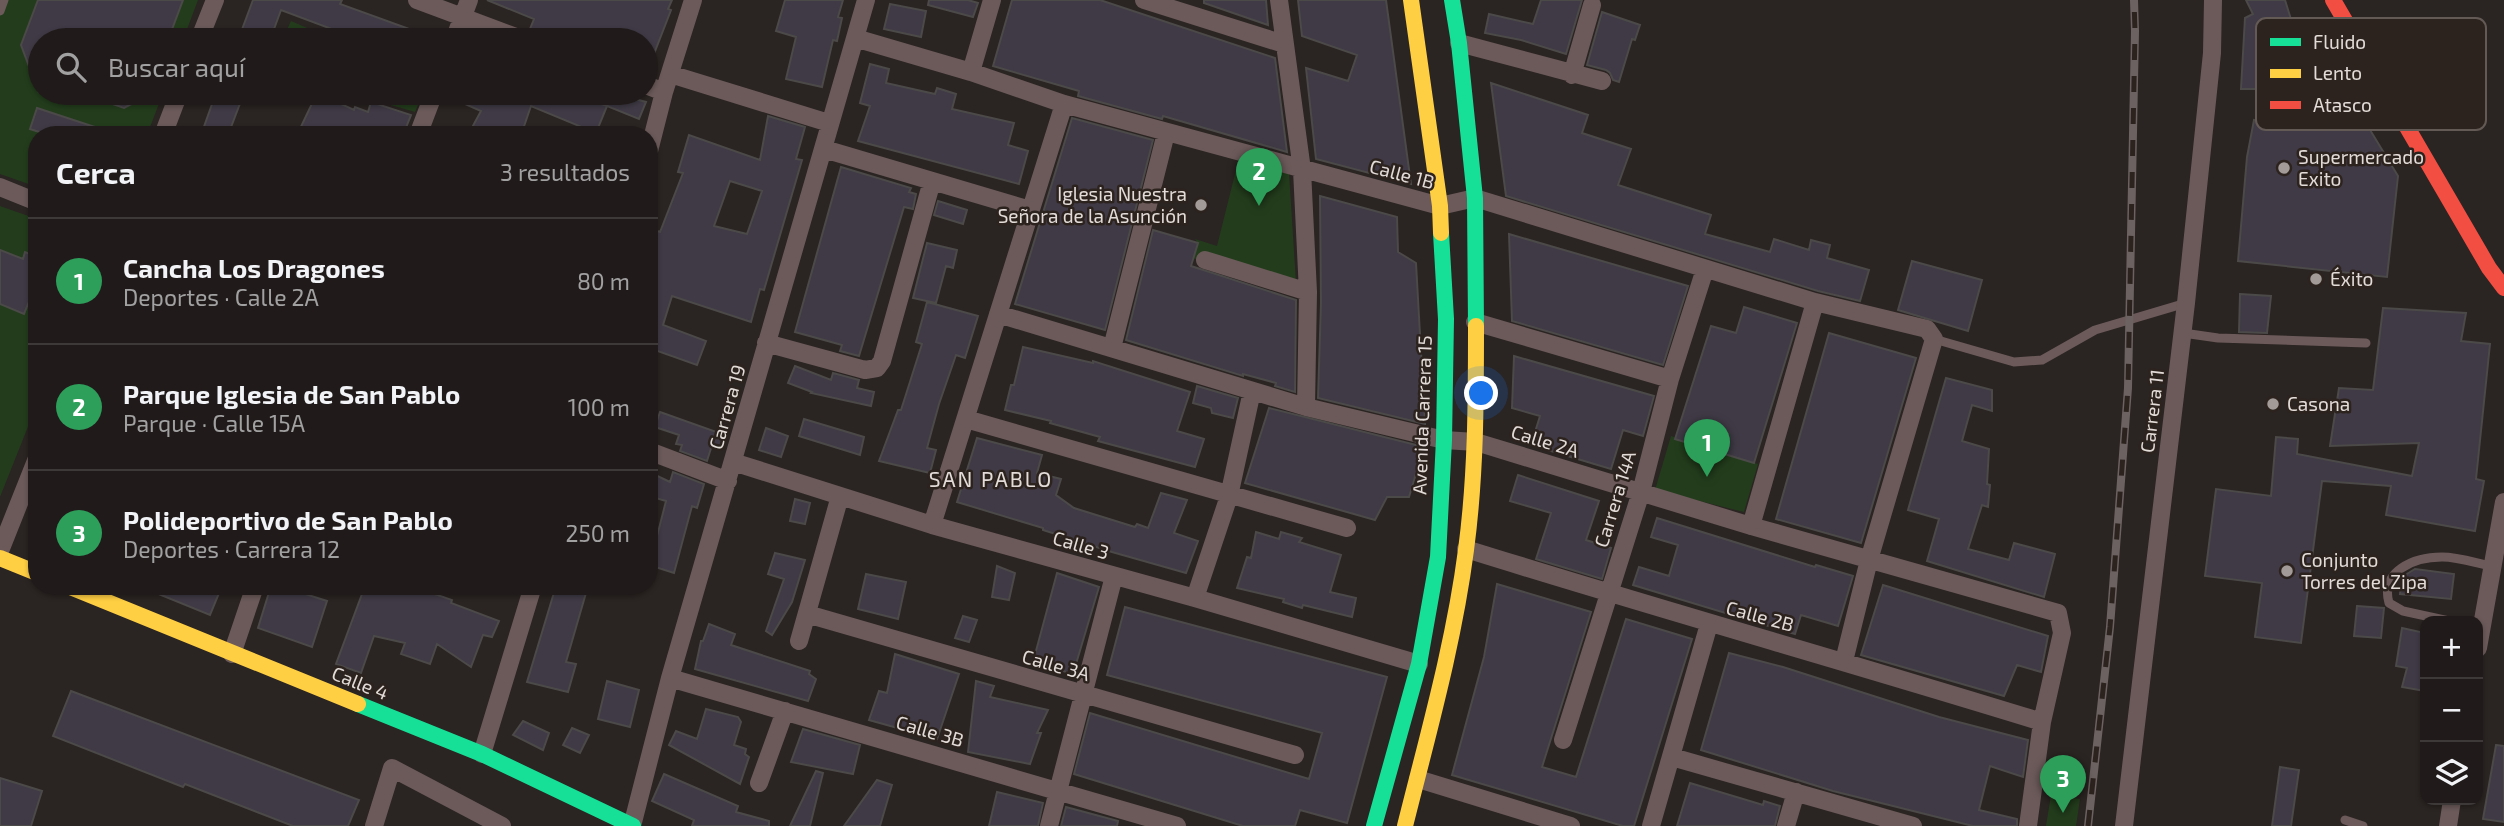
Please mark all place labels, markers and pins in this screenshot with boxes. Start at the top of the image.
place label: Supermercado Exito [2298,145,2424,190]
pin: 2 [1236,148,1282,206]
marker: Supermercado Exito [2276,160,2292,176]
place label: Iglesia Nuestra Señora de la Asunción [998,182,1187,227]
marker: Iglesia Nuestra Señora de la Asunción [1193,197,1209,213]
place label: Éxito [2330,267,2373,290]
marker: Éxito [2308,271,2324,287]
place label: Casona [2287,392,2350,415]
marker: Casona [2265,396,2281,412]
pin: 1 [1684,419,1730,477]
place label: Conjunto Torres del Zipa [2301,548,2427,593]
marker: Conjunto Torres del Zipa [2279,563,2295,579]
pin: 3 [2040,755,2086,813]

